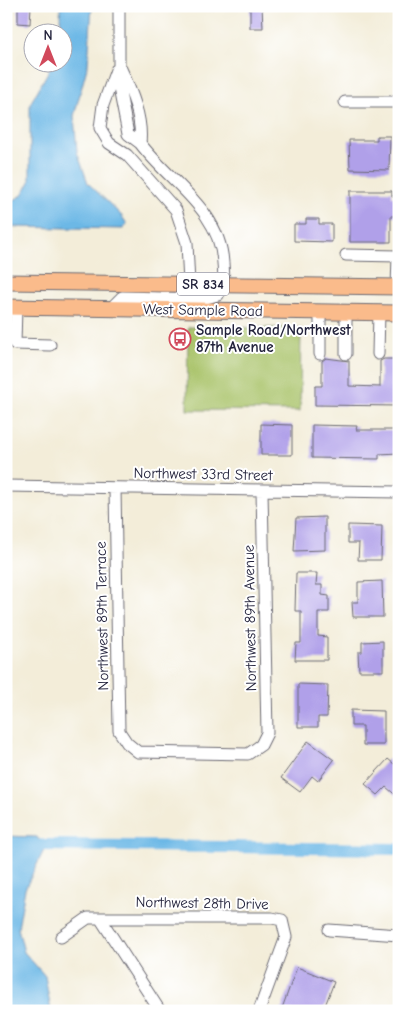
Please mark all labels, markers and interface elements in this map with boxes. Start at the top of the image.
north arrow [22,22,72,72]
text: N [43,27,53,44]
road number: SR 834 [177,272,229,296]
street label: West Sample Road [143,300,263,320]
place label: Sample Road/Northwest 87th Avenue [196,321,352,356]
bus stop icon: Sample Road/Northwest 87th Avenue [168,327,192,351]
street label: Northwest 33rd Street [133,464,273,484]
street label: Northwest 89th Terrace [92,541,112,691]
street label: Northwest 89th Avenue [240,544,260,691]
street label: Northwest 28th Drive [135,893,269,913]

